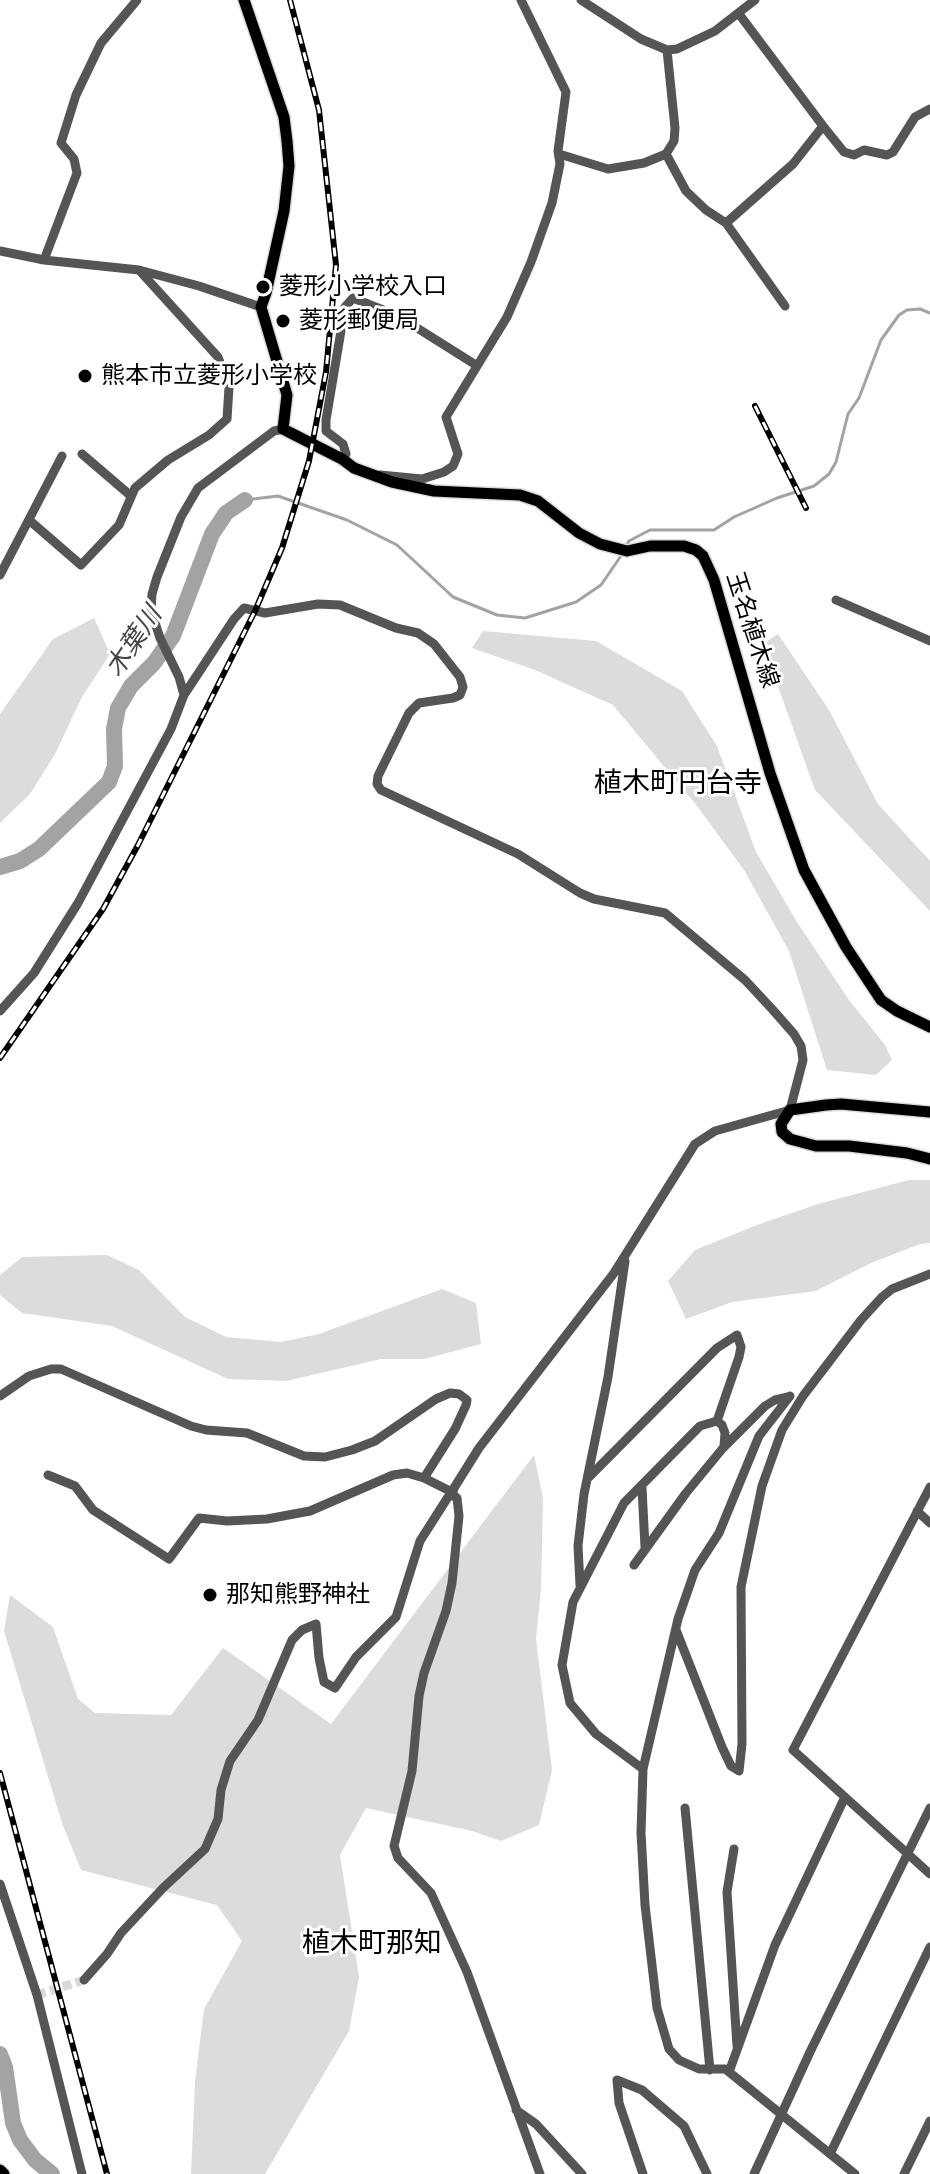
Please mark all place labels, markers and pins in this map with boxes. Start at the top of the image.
place label: 菱形小学校入口 [279,273,447,301]
marker: 菱形小学校入口 [254,278,272,296]
place label: 菱形郵便局 [299,307,419,335]
marker: 菱形郵便局 [274,312,292,330]
place label: 熊本市立菱形小学校 [101,362,317,390]
marker: 熊本市立菱形小学校 [76,367,94,385]
place label: 那知熊野神社 [226,1581,370,1609]
marker: 那知熊野神社 [201,1586,219,1604]

